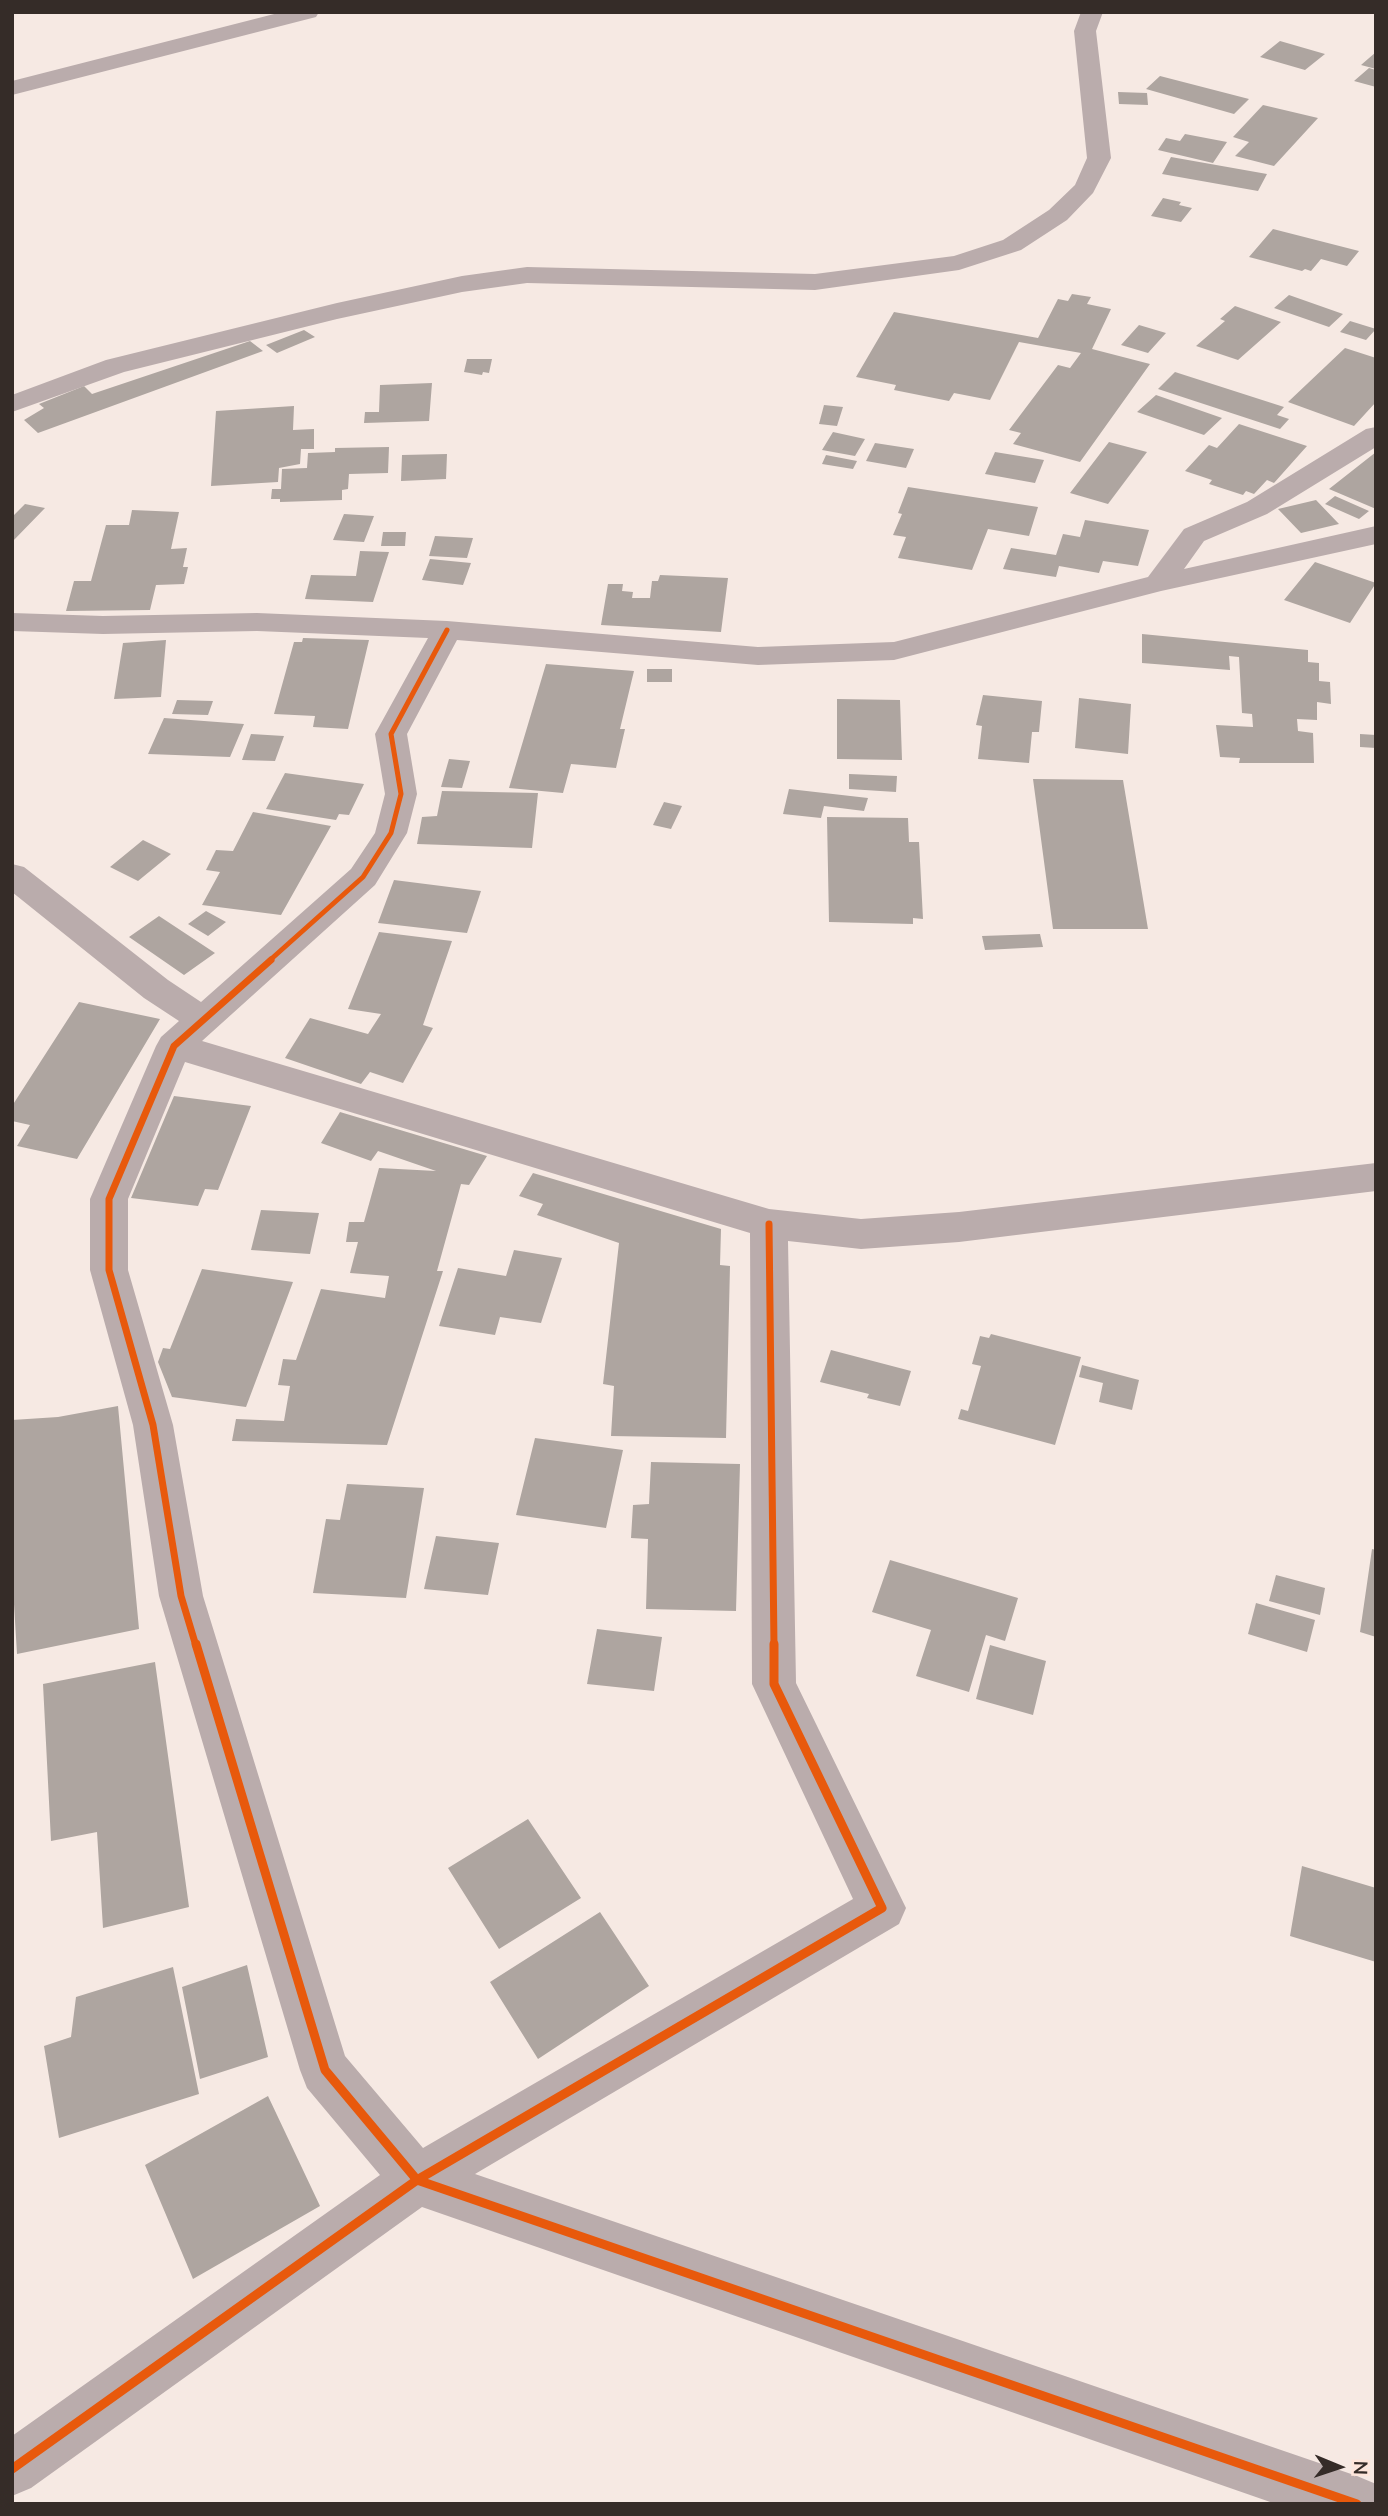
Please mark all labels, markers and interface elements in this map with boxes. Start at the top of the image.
north arrow [1304,2432,1374,2502]
text: N [1347,2460,1373,2475]

